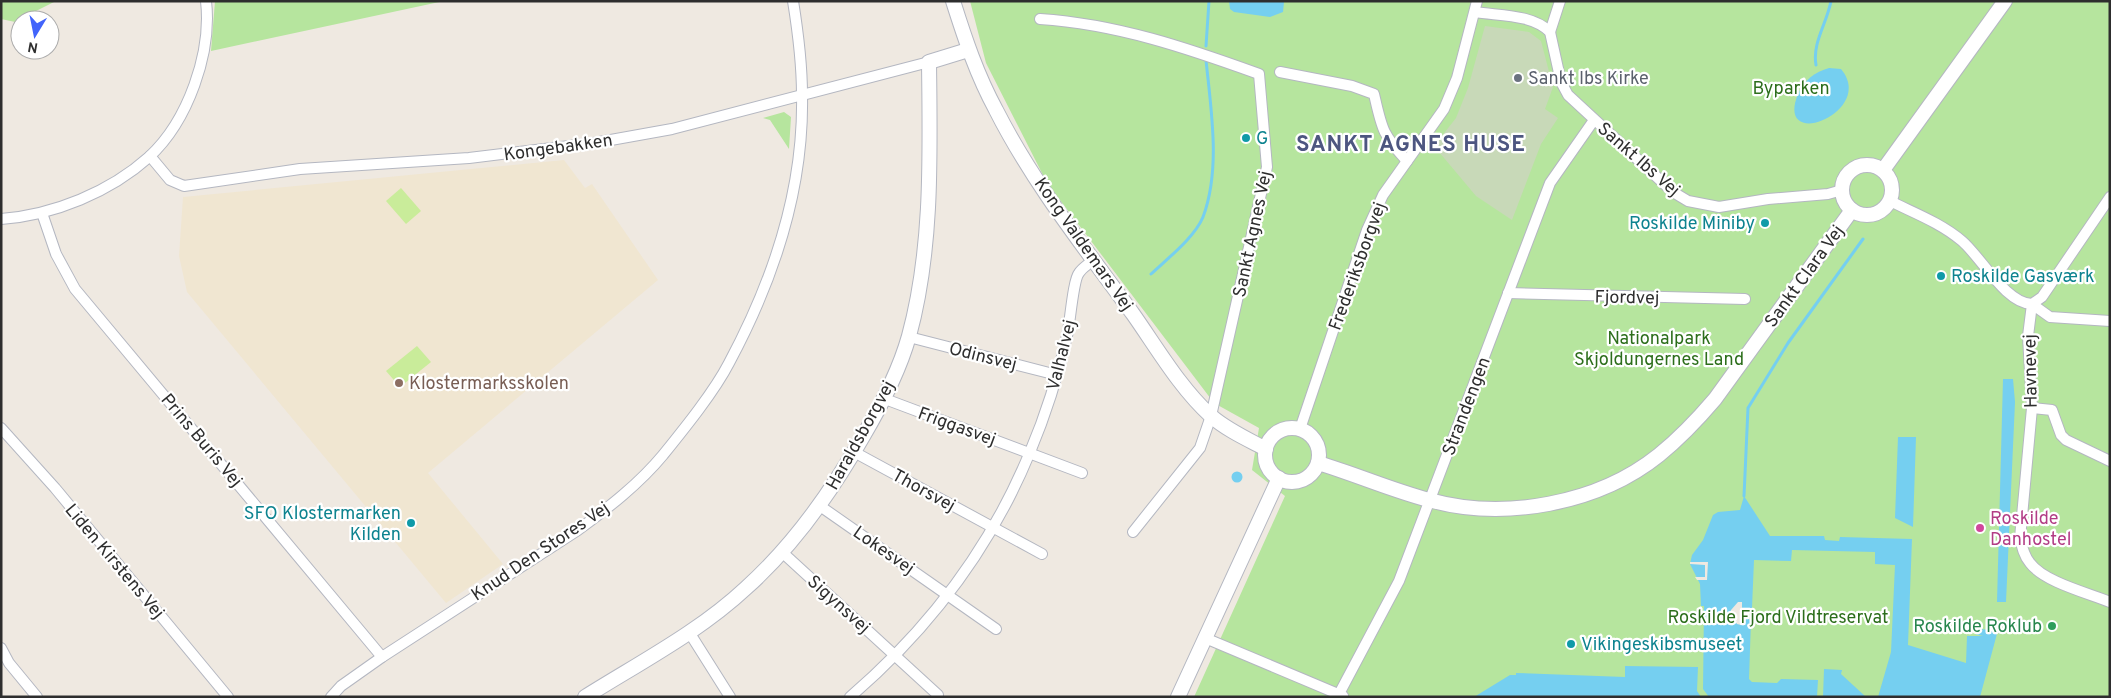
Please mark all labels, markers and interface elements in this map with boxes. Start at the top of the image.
north arrow [10,10,60,60]
text: N [27,37,39,56]
place label: Sankt Ibs Kirke [1528,68,1649,91]
marker: Sankt Ibs Kirke [1512,72,1524,84]
park label: Byparken [1752,78,1830,101]
street label: Sankt Ibs Vej [1592,118,1684,202]
place label: G [1256,128,1268,151]
street label: Kongebakken [502,129,614,168]
marker: G [1240,132,1252,144]
district label: SANKT AGNES HUSE [1296,132,1526,159]
street label: Sankt Agnes Vej [1229,169,1278,300]
street label: Kong Valdemars Vej [1028,173,1138,316]
street label: Frederiksborgvej [1325,199,1392,334]
place label: Roskilde Miniby [1629,213,1755,236]
marker: Roskilde Miniby [1759,217,1771,229]
street label: Sankt Clara Vej [1760,221,1850,333]
place label: Roskilde Gasværk [1951,266,2095,289]
marker: Roskilde Gasværk [1935,270,1947,282]
street label: Fjordvej [1594,286,1660,311]
street label: Valhalvej [1043,317,1082,393]
park label: Nationalpark Skjoldungernes Land [1574,328,1744,372]
street label: Havnevej [2019,334,2044,408]
street label: Odinsvej [946,338,1019,377]
street label: Strandengen [1438,354,1497,459]
place label: Klostermarksskolen [409,373,569,396]
marker: Klostermarksskolen [393,377,405,389]
street label: Haraldsborgvej [822,377,901,495]
street label: Prins Buris Vej [155,389,247,493]
street label: Friggasvej [914,403,999,452]
street label: Thorsvej [887,464,959,518]
street label: Knud Den Stores Vej [467,497,615,607]
street label: Liden Kirstens Vej [59,500,169,624]
place label: SFO Klostermarken Kilden [244,503,401,547]
place label: Roskilde Danhostel [1990,508,2071,552]
marker: SFO Klostermarken Kilden [405,517,417,529]
street label: Lokesvej [848,522,918,581]
marker: Roskilde Danhostel [1974,522,1986,534]
street label: Sigynsvej [802,571,874,639]
park label: Roskilde Fjord Vildtreservat [1668,607,1888,630]
place label: Roskilde Roklub [1913,616,2042,639]
marker: Roskilde Roklub [2046,620,2058,632]
place label: Vikingeskibsmuseet [1581,634,1742,657]
marker: Vikingeskibsmuseet [1565,638,1577,650]

